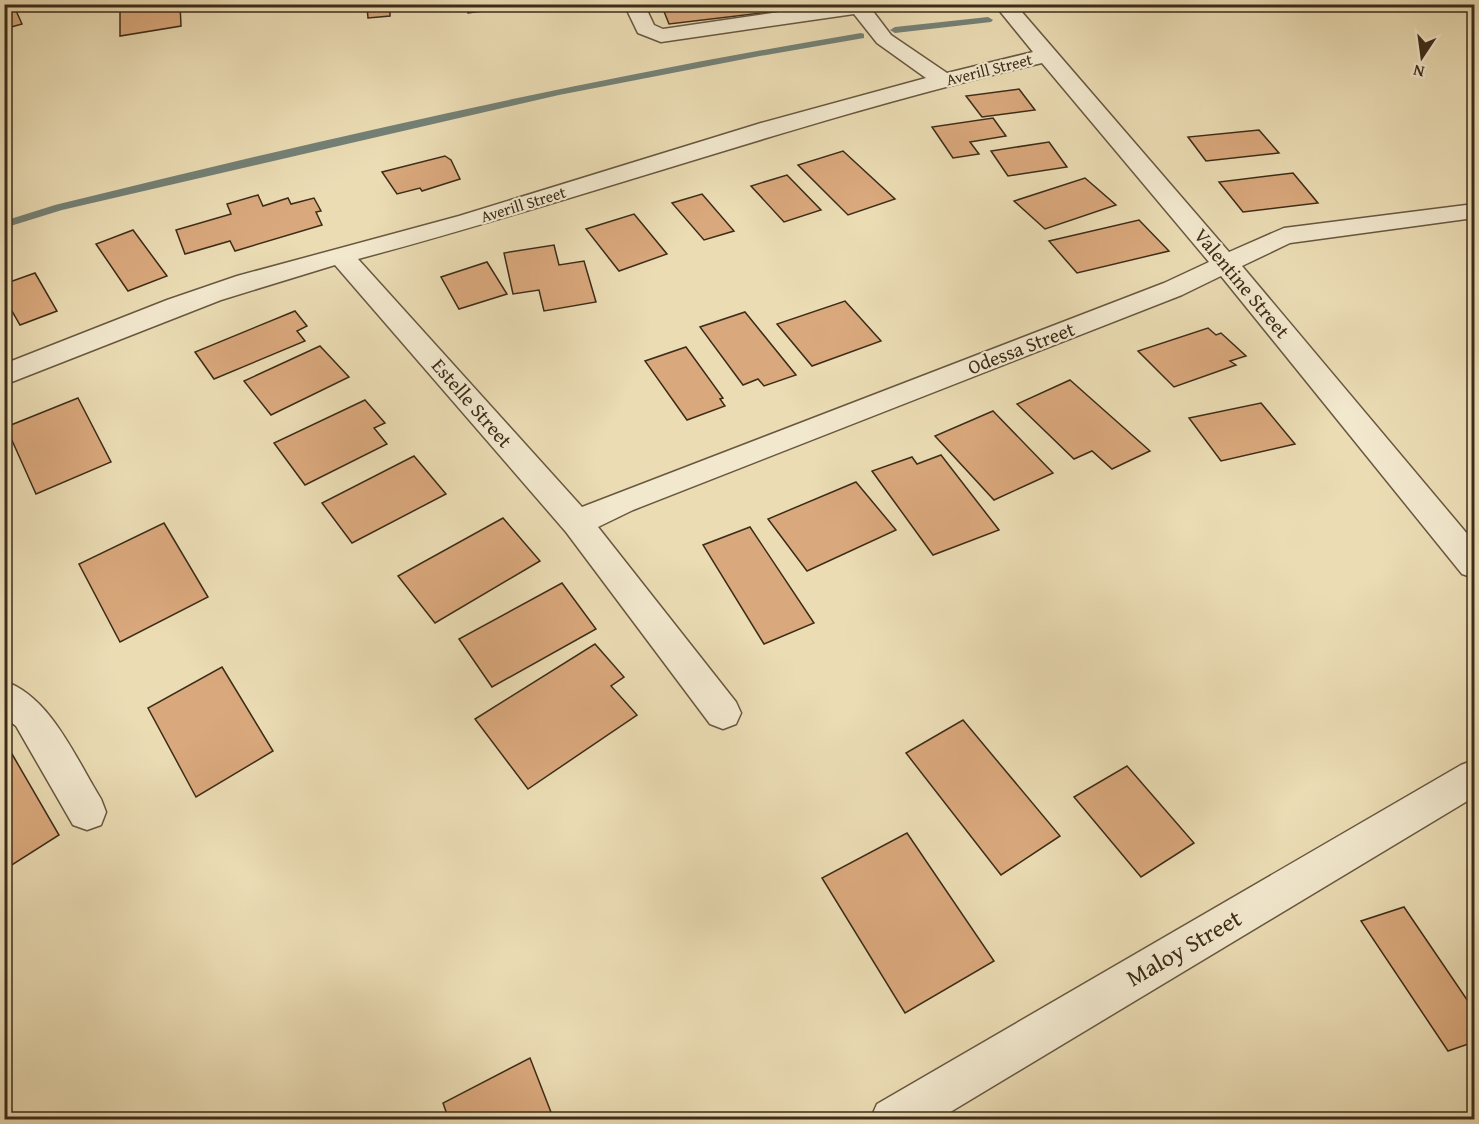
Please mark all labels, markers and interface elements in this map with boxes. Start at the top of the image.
north arrow [1392,27,1452,87]
street label: Averill Street [943,47,1035,91]
text: N [1410,59,1427,85]
street label: Averill Street [477,180,569,228]
street label: Valentine Street [1188,221,1297,344]
street label: Odessa Street [963,314,1079,381]
street label: Estelle Street [425,352,519,454]
street label: Maloy Street [1120,900,1248,995]

